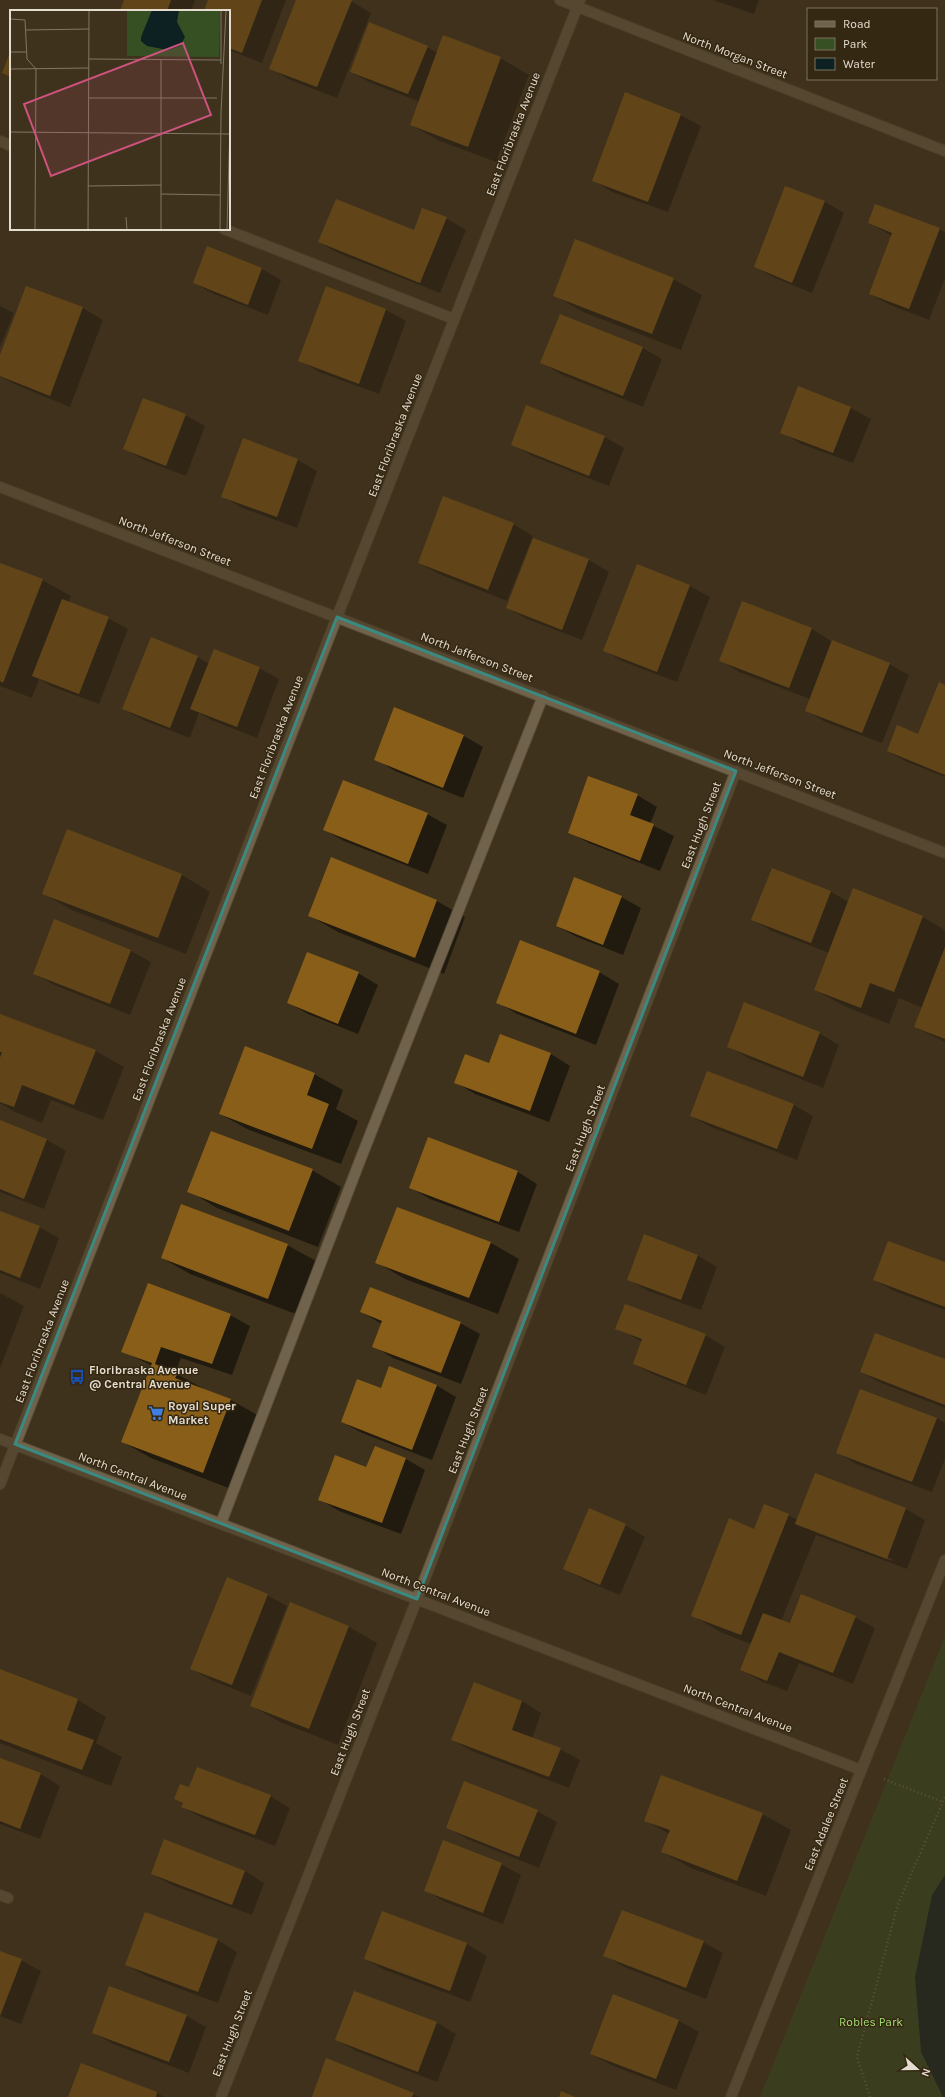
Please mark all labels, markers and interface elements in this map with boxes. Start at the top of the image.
legend [807,8,937,80]
inset map [10,10,230,230]
text: Road [843,17,871,31]
street label: North Morgan Street [681,29,790,82]
text: Park [843,37,868,51]
text: Water [843,57,876,71]
street label: East Floribraska Avenue [483,70,543,198]
street label: East Floribraska Avenue [365,371,425,499]
street label: North Jefferson Street [117,513,234,569]
street label: North Jefferson Street [419,629,536,685]
street label: East Floribraska Avenue [246,673,306,801]
street label: North Jefferson Street [722,746,839,802]
street label: East Hugh Street [678,779,724,871]
street label: East Floribraska Avenue [129,975,189,1103]
street label: East Hugh Street [562,1082,608,1174]
street label: East Floribraska Avenue [12,1277,72,1405]
place label: Floribraska Avenue @ Central Avenue [89,1363,198,1391]
bus stop icon: Floribraska Avenue @ Central Avenue [68,1368,86,1386]
street label: East Hugh Street [445,1384,491,1476]
place label: Royal Super Market [168,1399,236,1427]
supermarket icon: Royal Super Market [147,1404,165,1422]
street label: North Central Avenue [77,1449,189,1503]
street label: North Central Avenue [380,1565,492,1619]
street label: North Central Avenue [682,1681,794,1735]
street label: East Hugh Street [327,1686,373,1778]
street label: East Adalee Street [801,1775,851,1873]
street label: East Hugh Street [209,1987,255,2079]
park label: Robles Park [839,2015,903,2029]
north arrow [897,2049,937,2089]
text: N [918,2066,933,2078]

